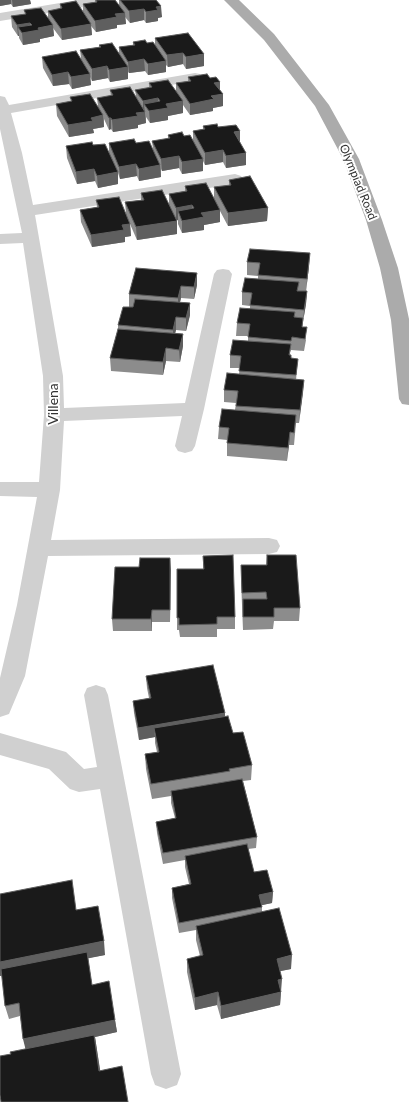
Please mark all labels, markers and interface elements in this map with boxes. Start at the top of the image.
street label: Olympiad Road [336,142,380,222]
street label: Villena [45,383,61,425]

